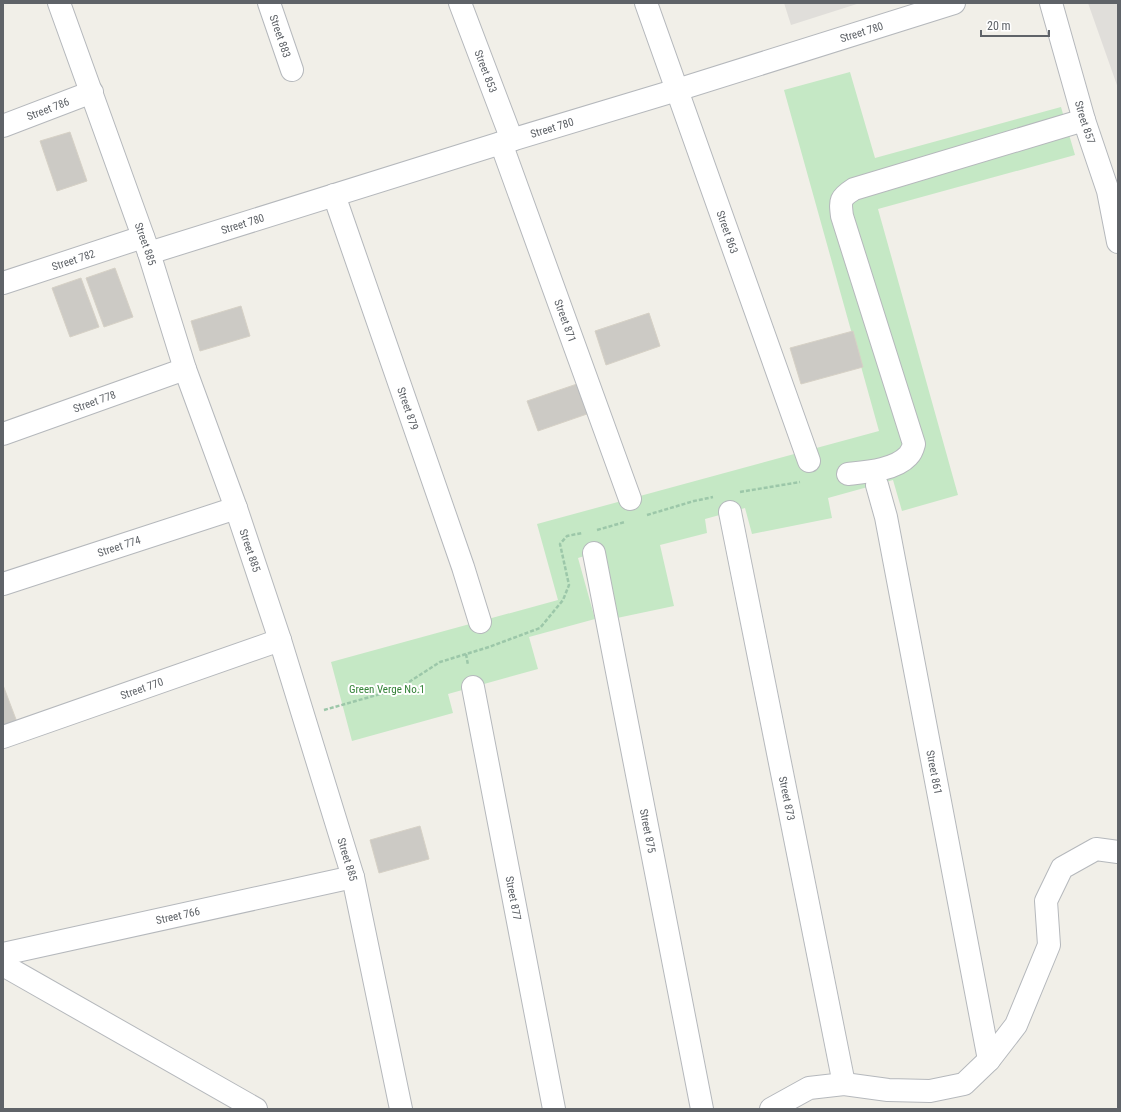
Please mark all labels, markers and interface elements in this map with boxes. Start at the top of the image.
scale bar [981,12,1049,38]
street label: Street 883 [266,13,293,59]
text: 20 m [987,19,1011,33]
street label: Street 780 [838,20,885,45]
street label: Street 853 [471,48,499,95]
street label: Street 786 [25,95,71,123]
street label: Street 857 [1072,99,1098,146]
street label: Street 780 [529,115,575,141]
street label: Street 863 [713,209,741,255]
street label: Street 780 [219,211,266,237]
street label: Street 885 [132,221,158,267]
street label: Street 782 [50,247,97,274]
street label: Street 871 [551,298,579,344]
street label: Street 879 [394,385,421,432]
street label: Street 778 [71,388,118,415]
street label: Street 885 [236,527,263,574]
street label: Street 774 [96,533,143,560]
street label: Street 770 [119,675,165,702]
park label: Green Verge No.1 [349,683,425,696]
street label: Street 861 [923,749,944,795]
street label: Street 873 [776,775,797,822]
street label: Street 875 [637,808,658,854]
street label: Street 885 [334,836,360,882]
street label: Street 877 [502,875,524,921]
street label: Street 766 [155,905,201,927]

